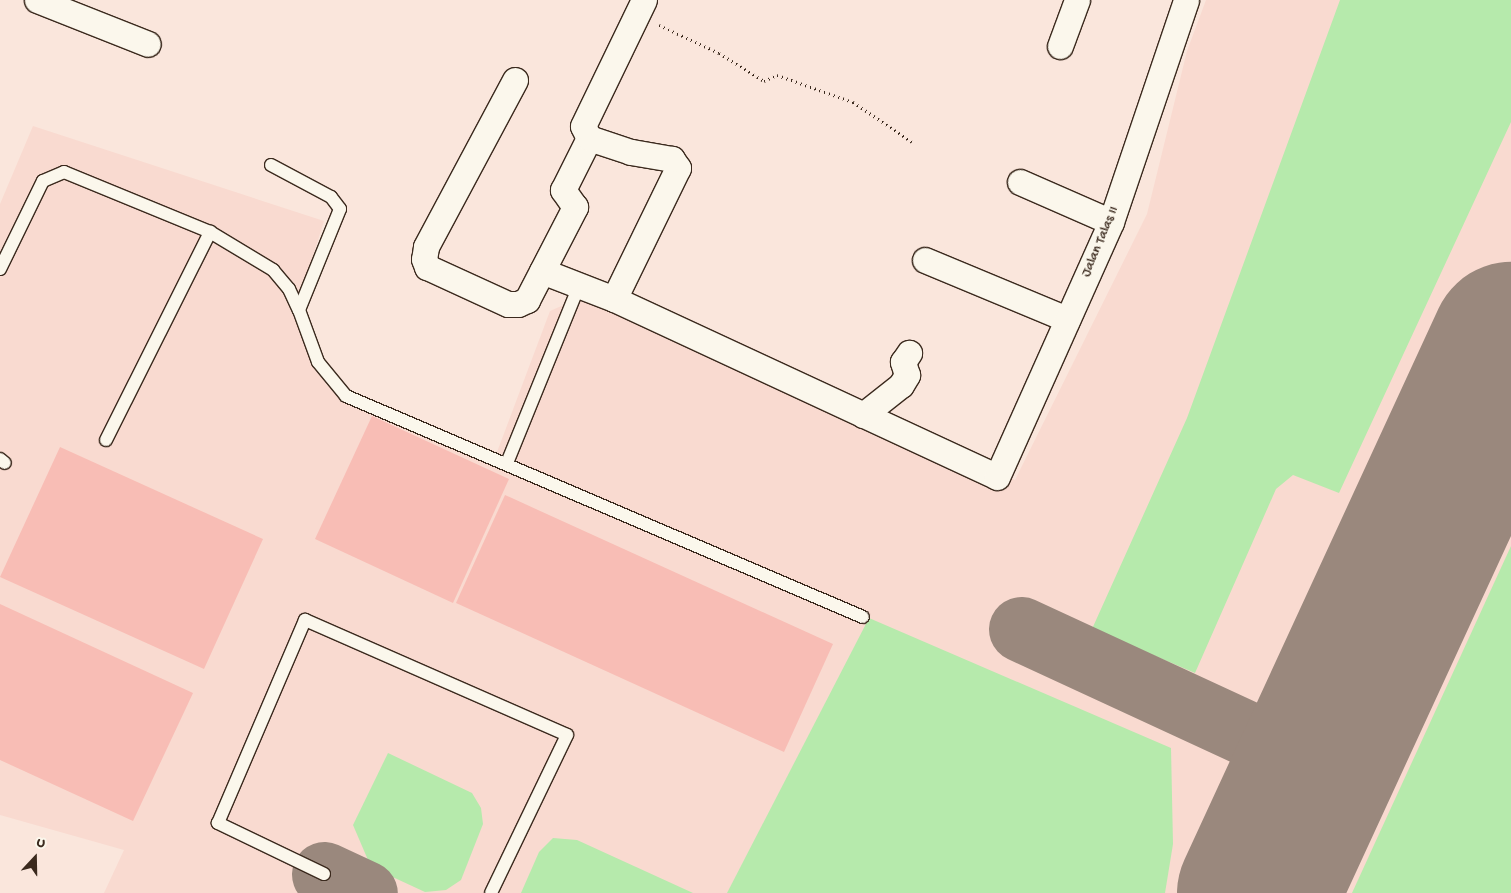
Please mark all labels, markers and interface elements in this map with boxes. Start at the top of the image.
street label: Jalan Talas II [1079,204,1123,280]
north arrow [10,833,60,883]
text: U [34,834,47,853]

